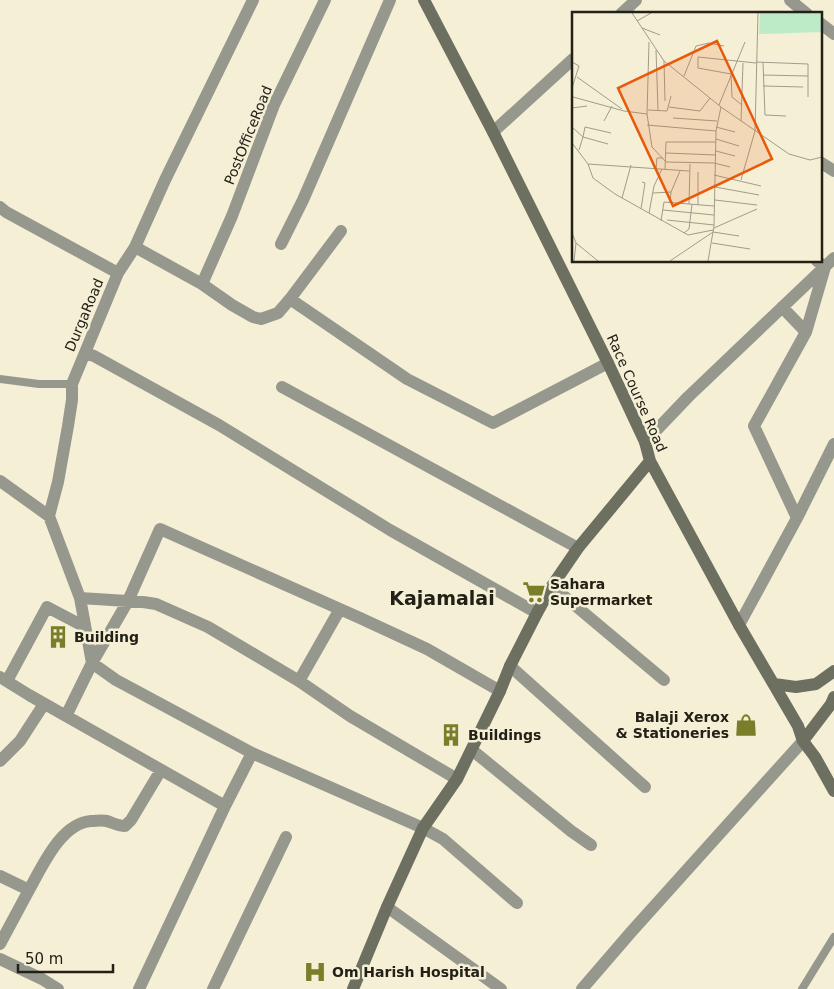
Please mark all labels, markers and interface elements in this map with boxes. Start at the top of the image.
inset map [572,12,822,262]
street label: PostOfficeRoad [221,83,275,187]
street label: DurgaRoad [61,276,107,354]
street label: Race Course Road [604,332,670,454]
place label: Sahara Supermarket [550,576,653,608]
supermarket icon: Sahara Supermarket [521,579,547,605]
district label: Kajamalai [389,587,495,609]
building icon: Building [45,624,71,650]
place label: Building [74,629,139,645]
place label: Balaji Xerox & Stationeries [616,709,729,741]
shop icon: Balaji Xerox & Stationeries [733,712,759,738]
building icon: Buildings [438,722,464,748]
place label: Buildings [468,727,541,743]
scale bar [18,942,112,974]
text: 50 m [25,950,63,968]
hospital icon: Om Harish Hospital [302,959,328,985]
place label: Om Harish Hospital [332,964,485,980]

